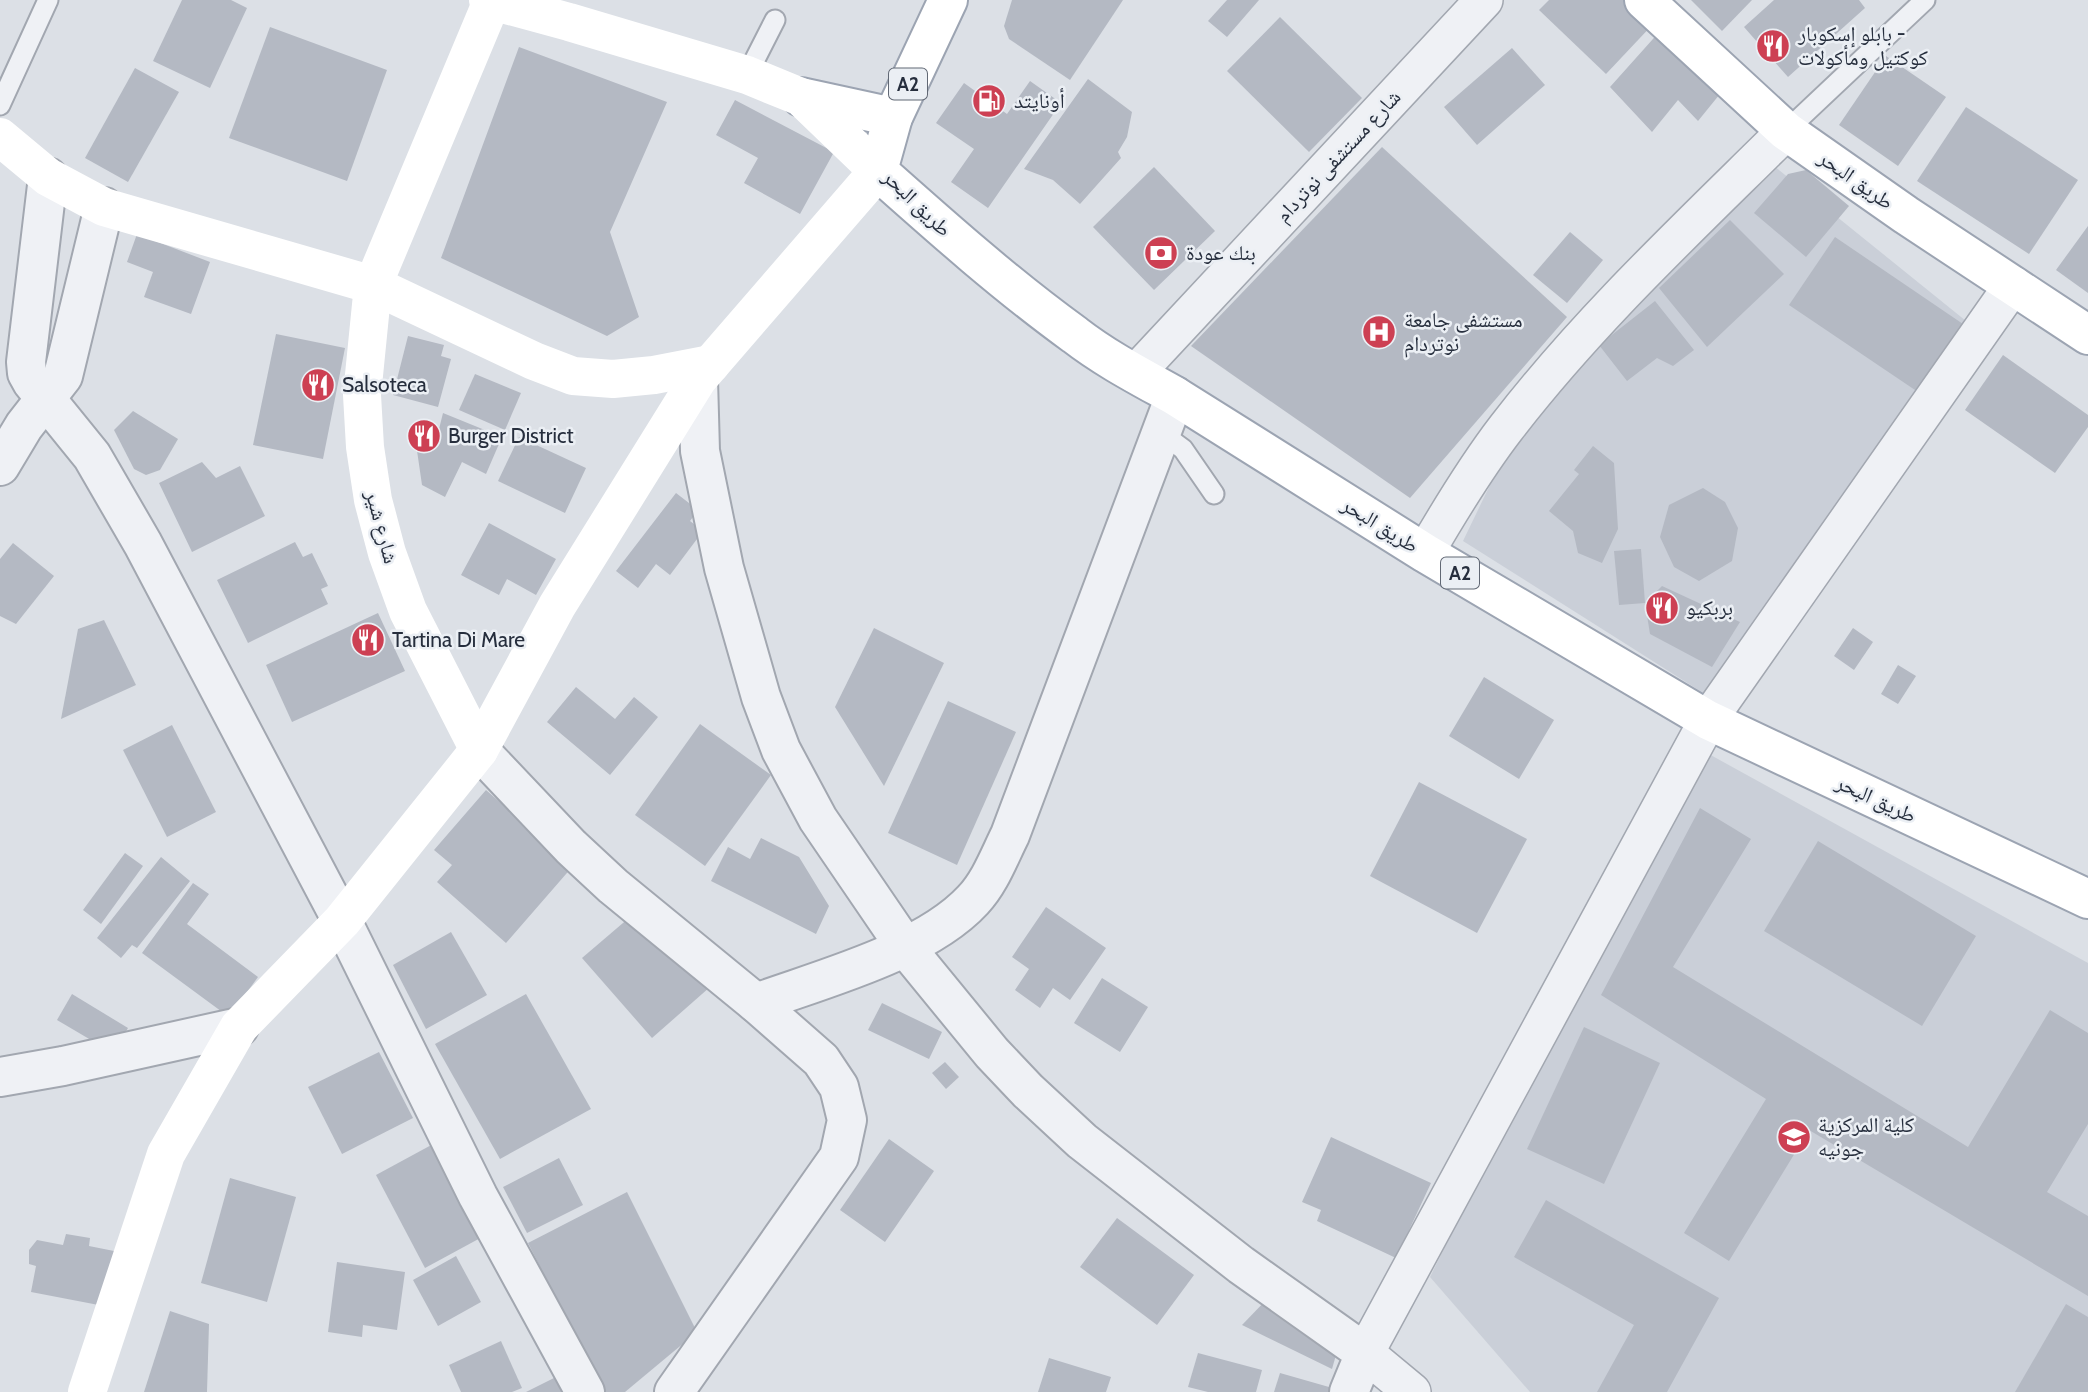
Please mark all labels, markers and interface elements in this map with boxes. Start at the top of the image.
place label: بابلو إسكوبار - كوكتيل ومأكولات [1797,21,1928,71]
restaurant icon: بابلو إسكوبار - كوكتيل ومأكولات [1754,27,1792,65]
road number: A2 [889,68,927,100]
fuel station icon: أونايتد [970,82,1008,120]
street label: شارع مستشفى نوتردام [1270,84,1407,229]
place label: أونايتد [1014,88,1065,113]
street label: طريق البحر [1813,144,1899,215]
street label: طريق البحر [876,163,957,242]
bank icon: بنك عودة [1142,234,1180,272]
place label: بنك عودة [1186,240,1256,265]
place label: مستشفى جامعة نوتردام [1404,307,1523,358]
hospital icon: مستشفى جامعة نوتردام [1360,313,1398,351]
restaurant icon: Salsoteca [299,366,337,404]
place label: Salsoteca [342,372,427,397]
restaurant icon: Burger District [405,417,443,455]
place label: Burger District [448,423,574,448]
street label: شارع شير [360,487,404,566]
street label: طريق البحر [1336,491,1423,559]
road number: A2 [1441,558,1479,588]
restaurant icon: بربكيو [1643,589,1681,627]
place label: بربكيو [1686,595,1733,620]
restaurant icon: Tartina Di Mare [349,621,387,659]
place label: Tartina Di Mare [392,627,525,652]
street label: طريق البحر [1831,769,1920,829]
place label: كلية المركزية جونيه [1818,1112,1914,1161]
school or university icon: كلية المركزية جونيه [1775,1118,1813,1156]

